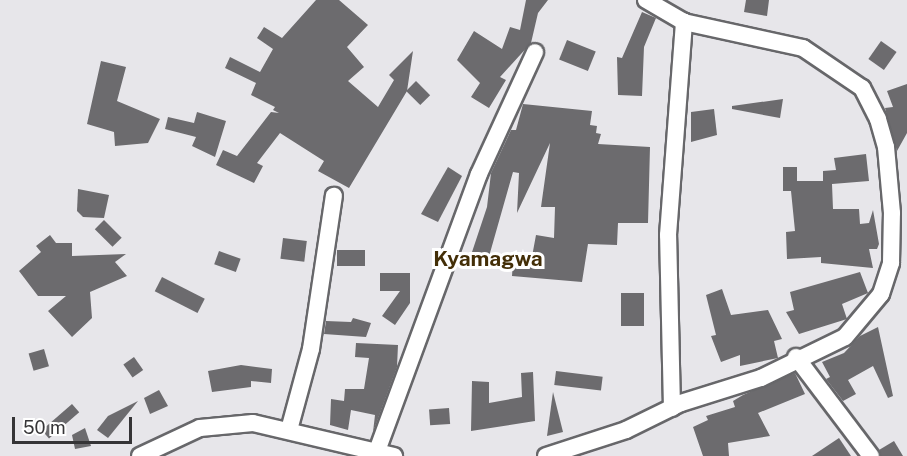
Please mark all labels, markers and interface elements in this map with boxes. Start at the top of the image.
district label: Kyamagwa [433,246,543,272]
scale bar [15,405,135,443]
text: 50 m [23,417,66,438]

